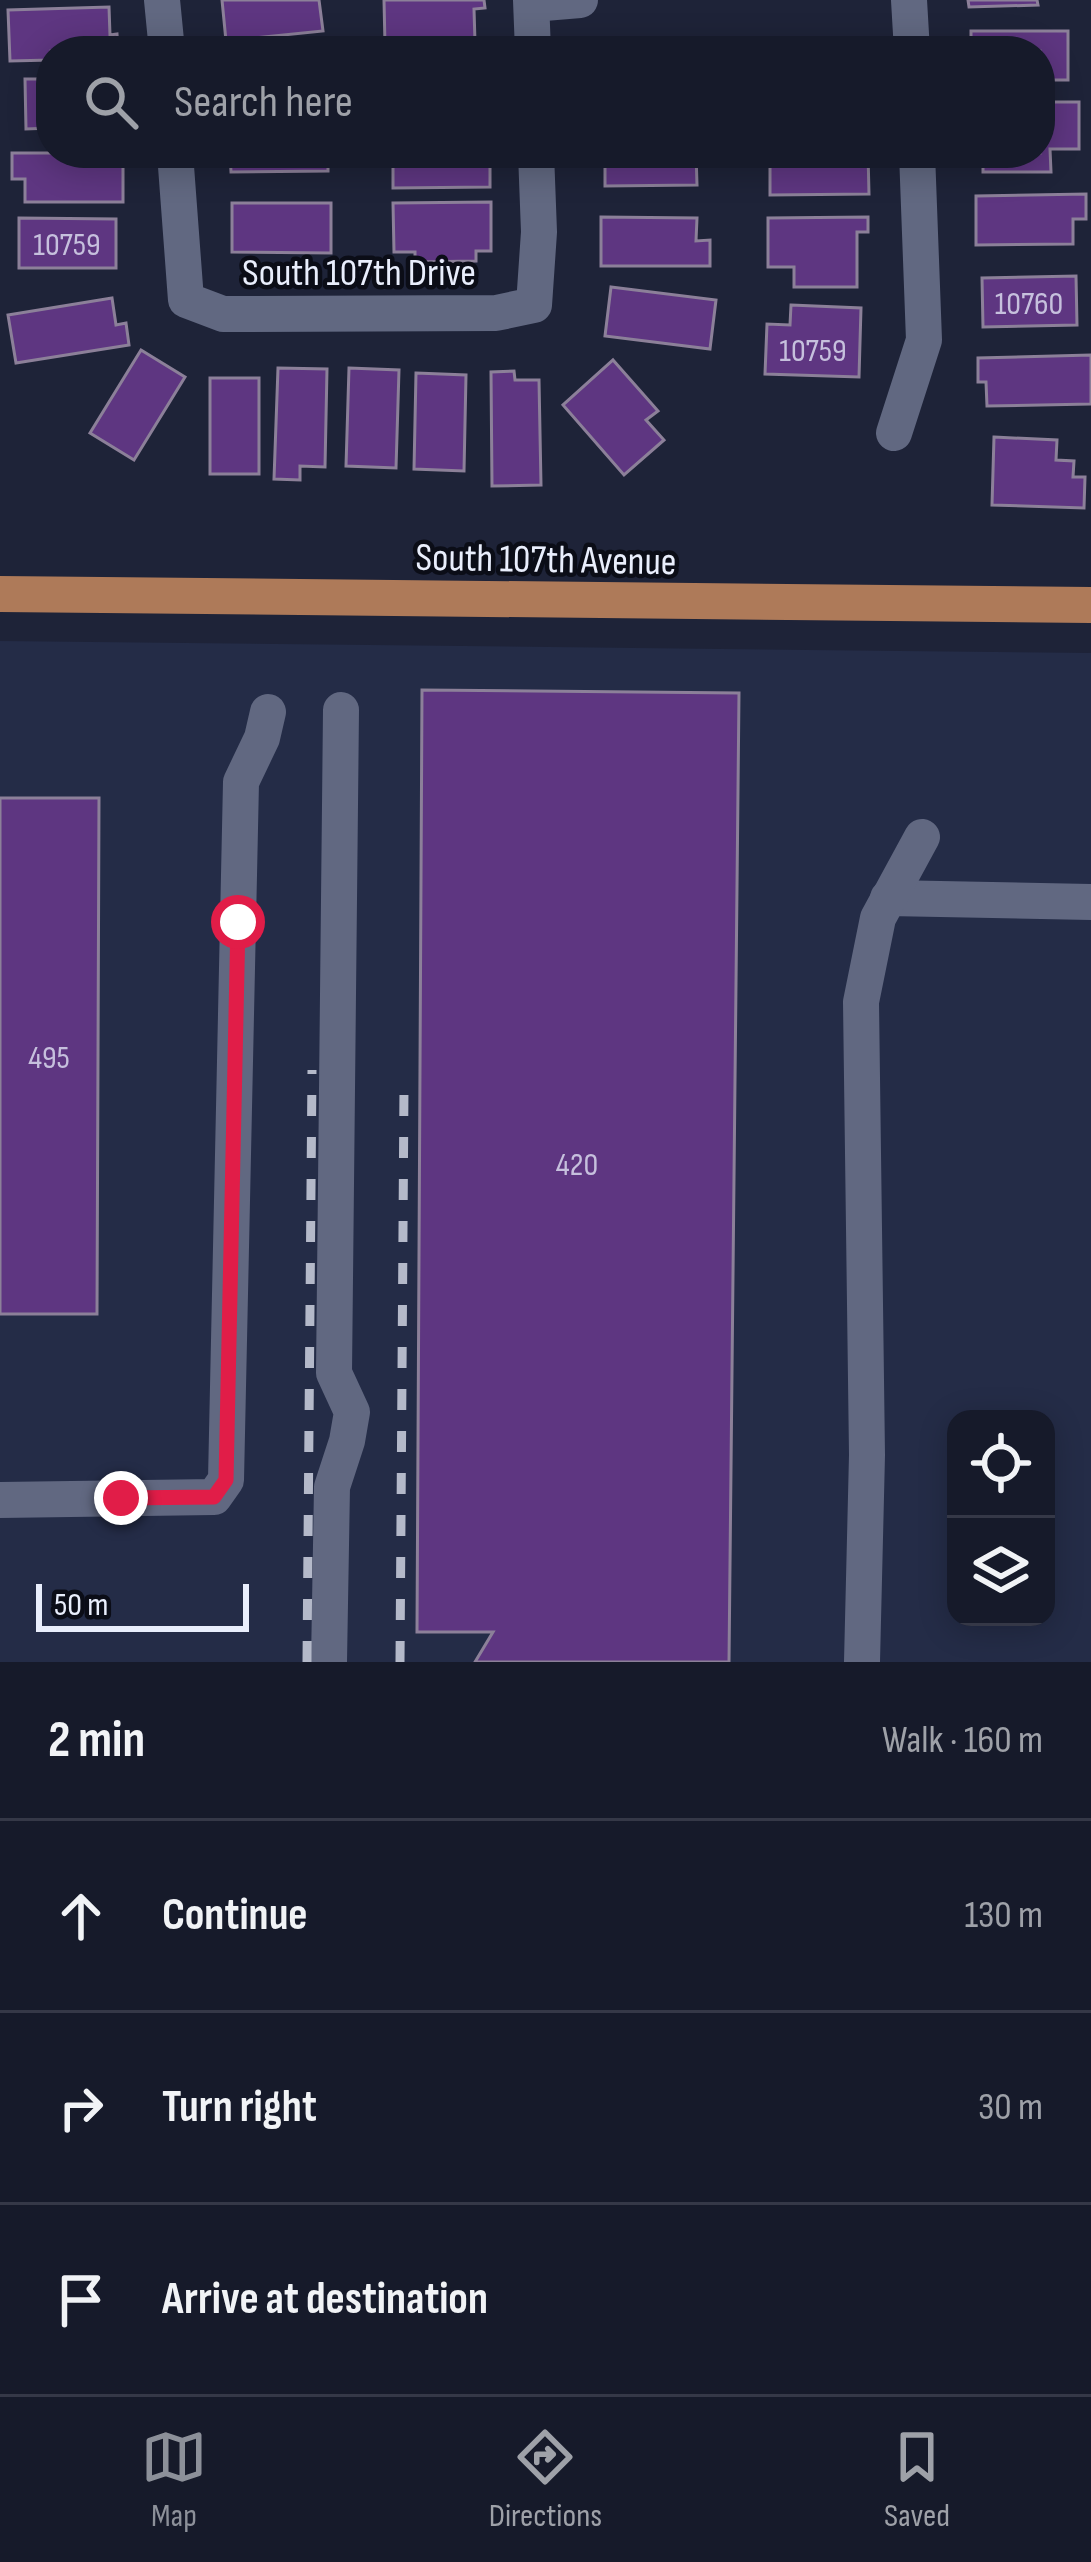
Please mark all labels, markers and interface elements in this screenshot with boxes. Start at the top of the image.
search box [36,36,1055,168]
icon: search [78,69,144,135]
text: Search here [174,75,353,130]
house number: 10759 [33,225,101,265]
street label: South 107th Drive [242,250,476,297]
house number: 10760 [995,284,1063,324]
house number: 10759 [779,331,847,371]
street label: South 107th Avenue [415,535,677,586]
route start [211,895,265,949]
house number: 495 [28,1038,70,1078]
house number: 420 [556,1145,598,1185]
map controls [947,1410,1055,1626]
button: locate [947,1410,1055,1518]
route end [94,1471,148,1525]
button: layers [947,1518,1055,1626]
scale bar [36,1578,249,1631]
text: 50 m [54,1585,108,1625]
text: 2 min [48,1710,145,1771]
text: Walk · 160 m [882,1717,1043,1764]
icon: ahead [48,1883,114,1949]
text: Continue [162,1888,308,1943]
text: 130 m [964,1892,1043,1939]
icon: right [48,2075,114,2141]
text: Turn right [162,2080,317,2135]
text: 30 m [978,2084,1043,2131]
icon: arrive [48,2267,114,2333]
text: Arrive at destination [162,2272,488,2327]
tab: Map [141,2424,207,2536]
tab: Directions [489,2424,602,2536]
tab: Saved [884,2424,950,2536]

